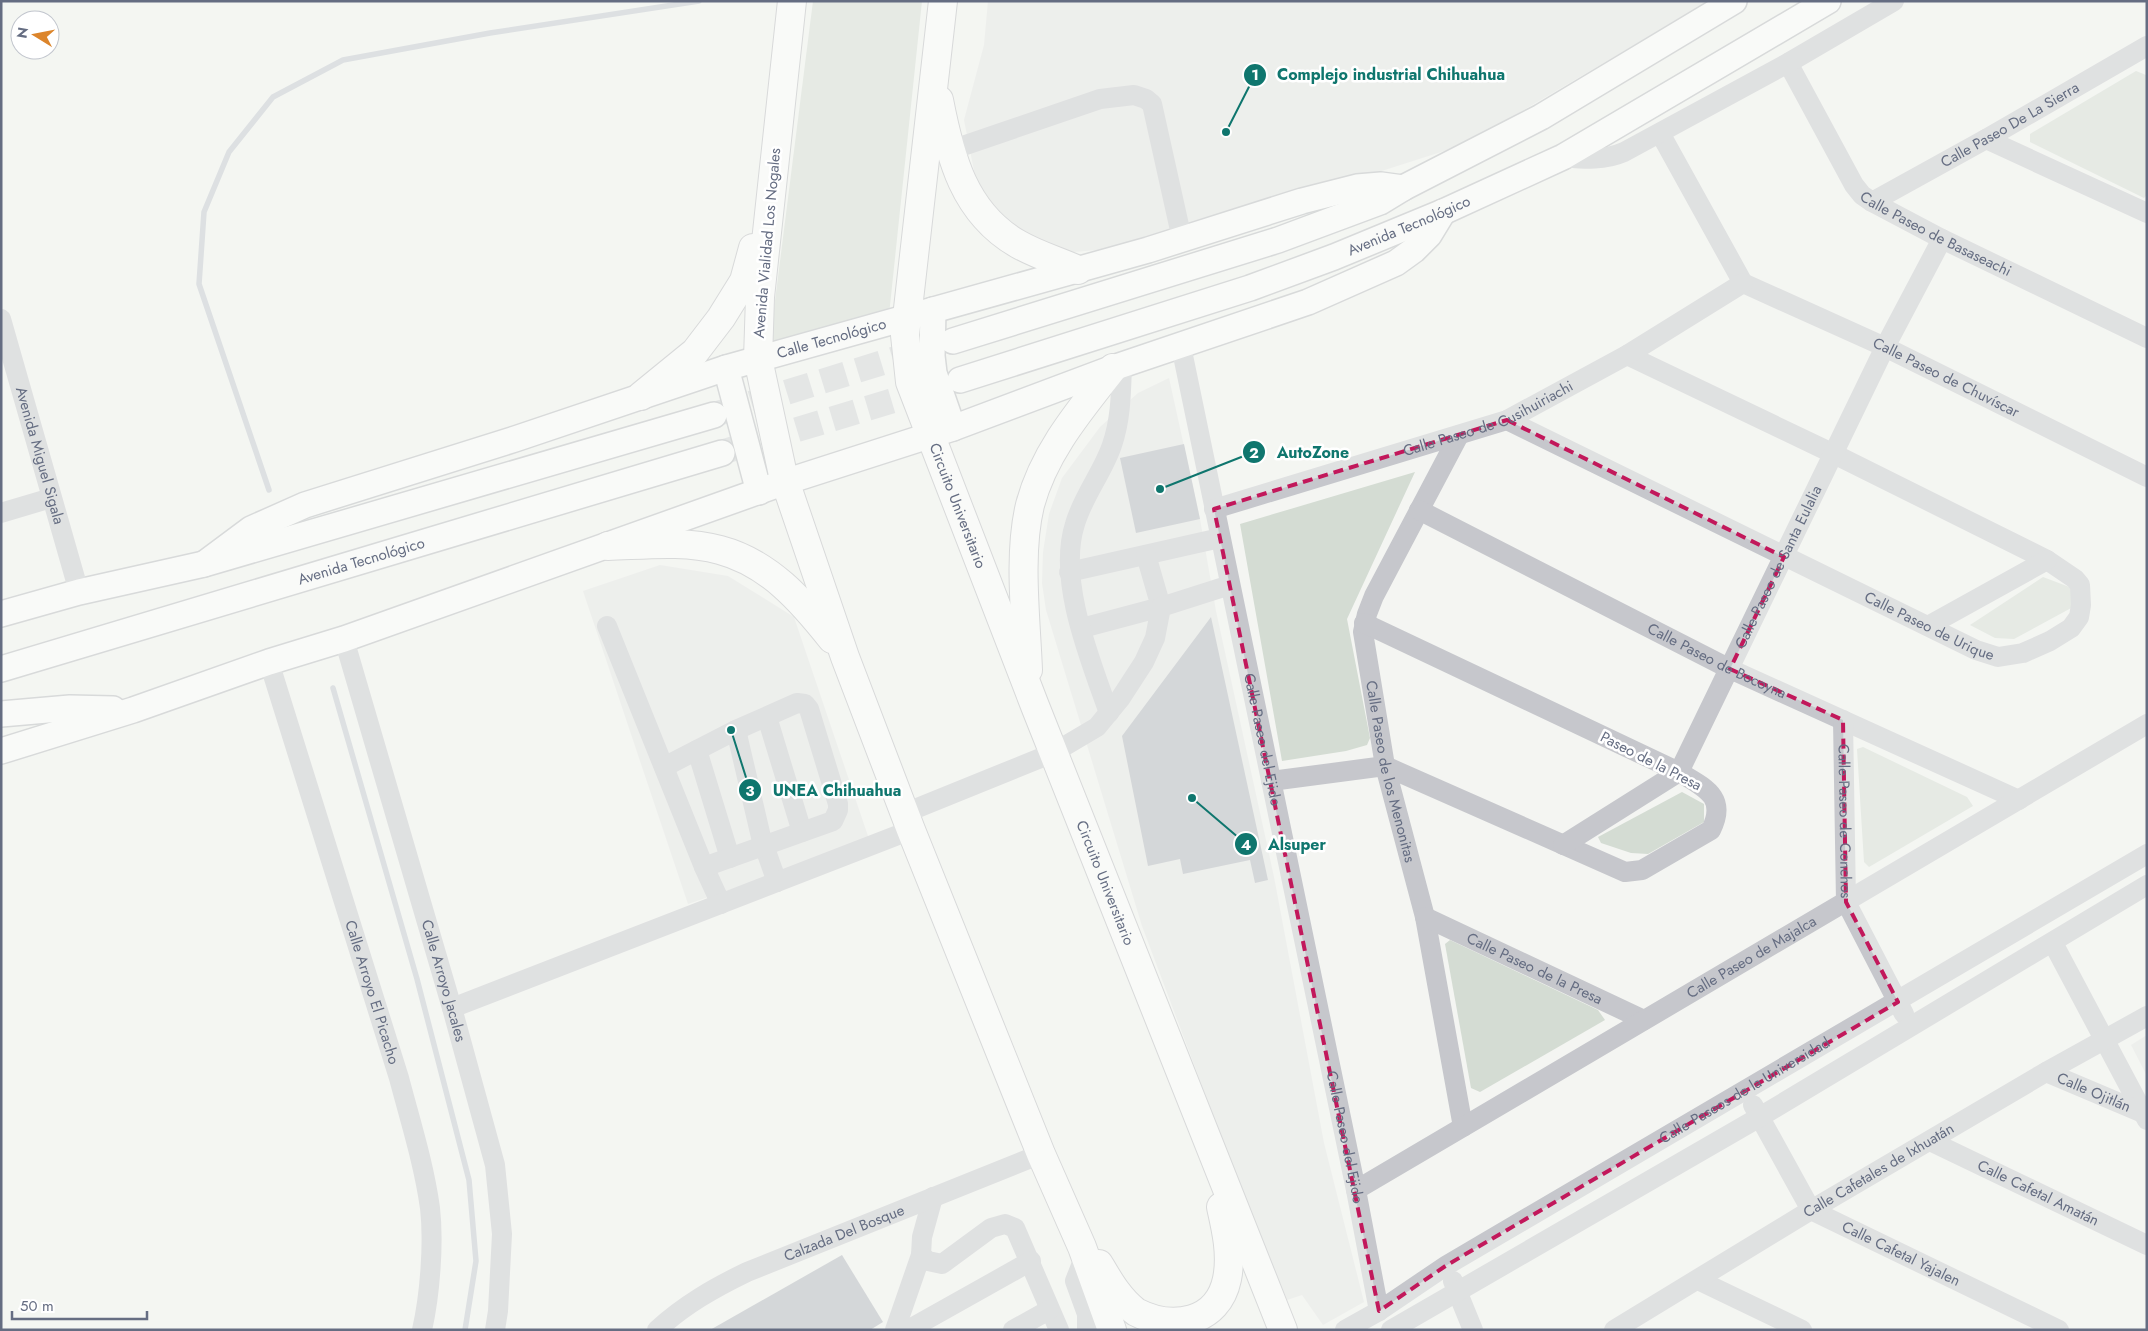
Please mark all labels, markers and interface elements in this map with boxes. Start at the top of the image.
north arrow [10,10,60,60]
text: N [11,26,33,40]
callout: Complejo industrial Chihuahua [1242,59,1515,90]
text: Complejo industrial Chihuahua [1277,63,1505,86]
text: 1 [1251,64,1259,86]
street label: Calle Paseo De La Sierra [1936,76,2083,173]
street label: Avenida Vialidad Los Nogales [748,147,786,339]
street label: Calle Paseo de Basaseachi [1855,186,2015,282]
street label: Avenida Tecnológico [1344,190,1474,261]
street label: Calle Tecnológico [774,313,889,364]
street label: Calle Paseo de Chuvíscar [1869,332,2024,423]
street label: Calle Paseo de Cusihuiriachi [1400,375,1577,462]
street label: Avenida Miguel Sigala [10,384,70,527]
callout: AutoZone [1242,437,1359,468]
street label: Circuito Universitario [924,440,992,572]
text: AutoZone [1276,441,1349,464]
text: 2 [1249,442,1259,464]
street label: Calle Paseo de Santa Eulalia [1729,482,1827,652]
street label: Avenida Tecnológico [295,532,427,590]
street label: Calle Paseo de Urique [1861,586,1997,666]
street label: Calle Paseo de Bocoyna [1644,618,1790,704]
street label: Calle Paseo del Ejido [1238,671,1287,808]
street label: Calle Paseo de los Menonitas [1360,679,1421,865]
street label: Paseo de la Presa [1596,726,1706,796]
street label: Calle Paseo de Conchos [1832,743,1857,898]
callout: UNEA Chihuahua [738,775,912,806]
text: UNEA Chihuahua [773,779,901,802]
text: 3 [745,780,755,802]
street label: Circuito Universitario [1071,817,1140,949]
callout: Alsuper [1233,829,1336,860]
text: Alsuper [1267,833,1327,856]
text: 4 [1241,834,1251,856]
street label: Calle Paseo de Majalca [1682,910,1820,1004]
street label: Calle Arroyo Jacales [416,917,472,1044]
street label: Calle Arroyo El Picacho [339,918,405,1067]
street label: Calle Paseo de la Presa [1463,927,1606,1010]
street label: Calle Paseos de la Universidad [1655,1031,1834,1149]
street label: Calle Ojitlán [2053,1067,2134,1118]
street label: Calle Paseo del Ejido [1321,1069,1369,1205]
street label: Calle Cafetales de Ixhuatán [1799,1117,1958,1223]
street label: Calle Cafetal Amatán [1974,1154,2103,1231]
street label: Calzada Del Bosque [780,1199,908,1267]
street label: Calle Cafetal Yajalen [1838,1216,1964,1292]
scale bar [12,1288,148,1320]
text: 50 m [20,1295,54,1317]

